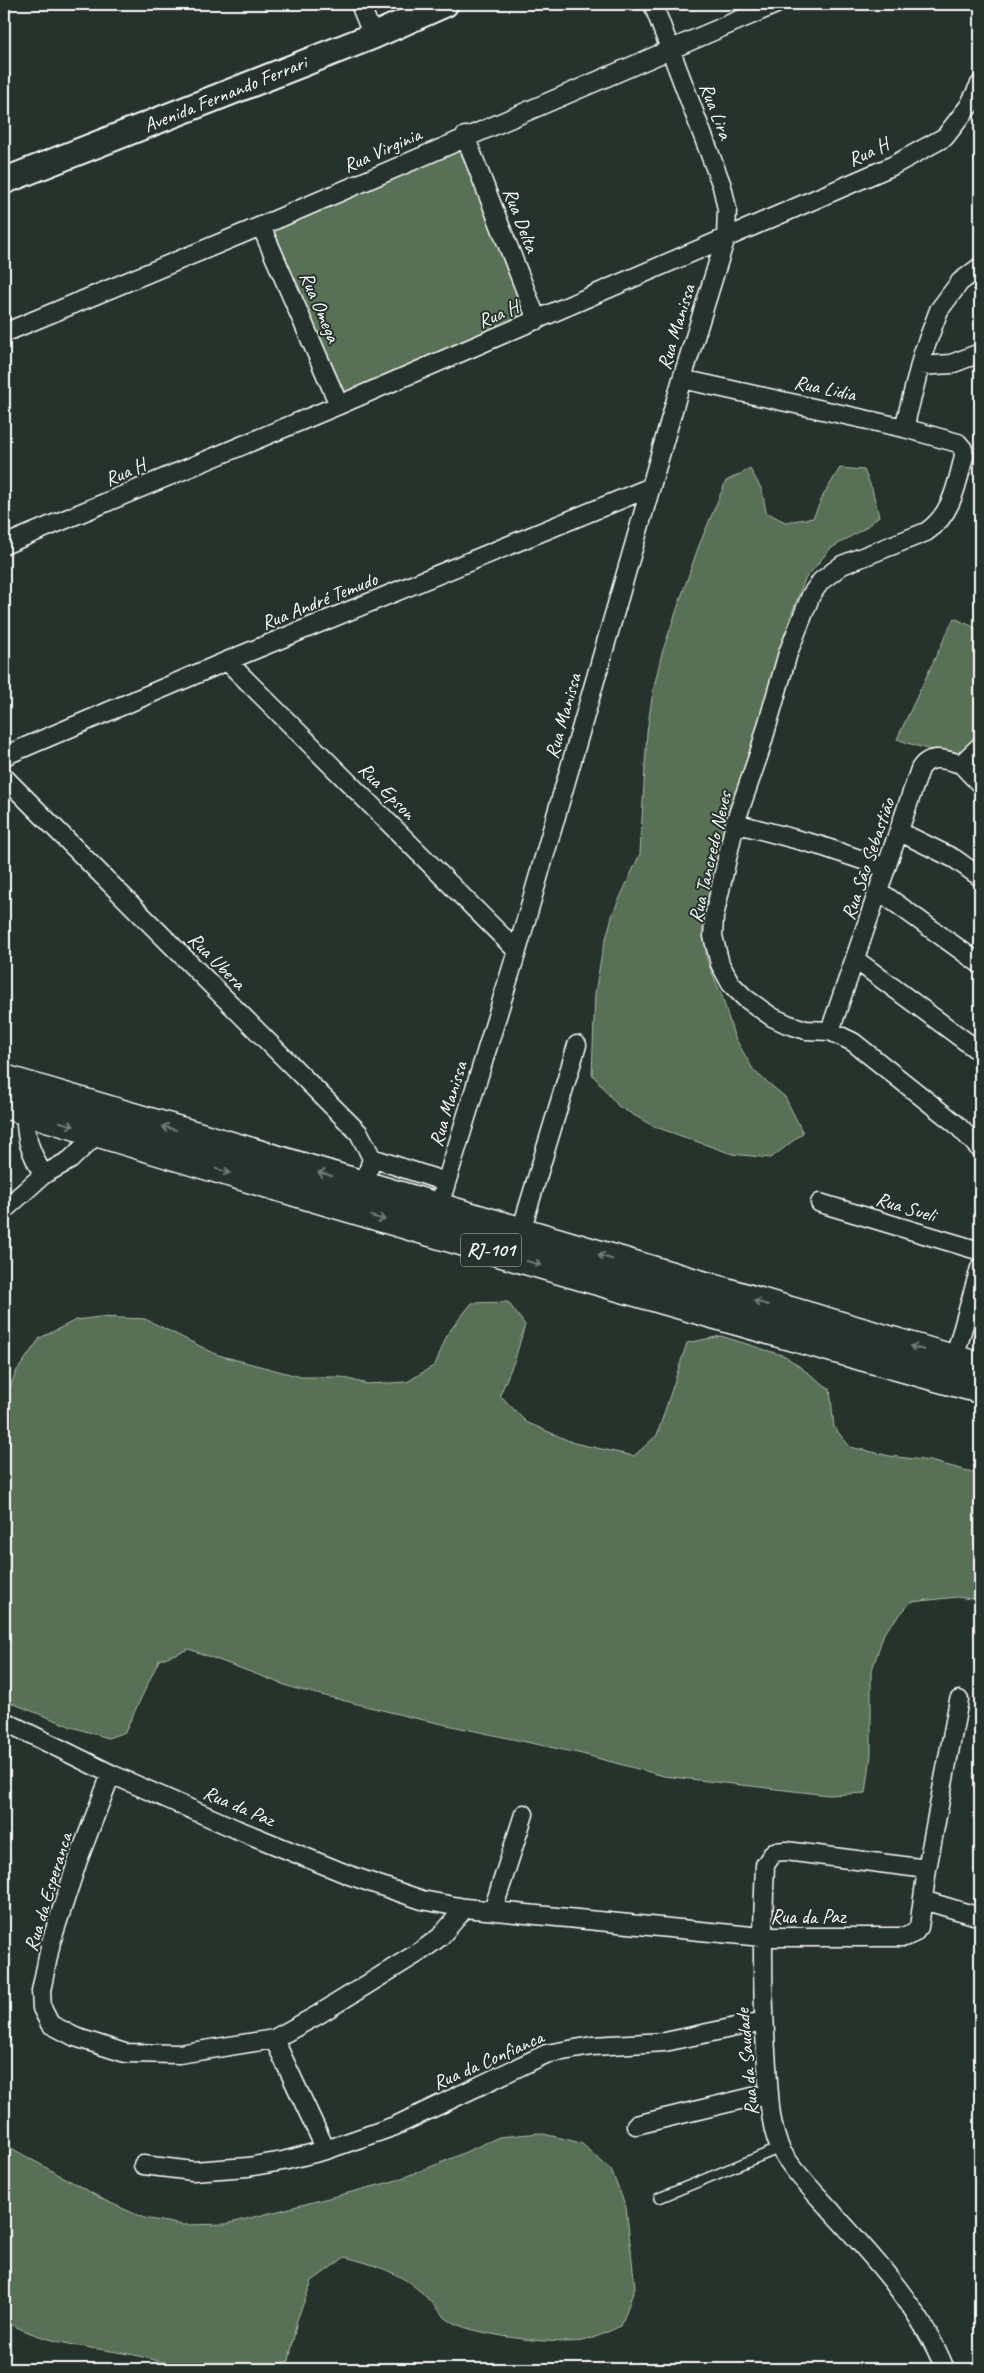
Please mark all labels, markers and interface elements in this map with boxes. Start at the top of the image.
street label: Avenida Fernando Ferrari [140,49,312,138]
street label: Rua Lira [694,79,739,144]
street label: Rua Virginia [339,121,427,178]
street label: Rua H [844,131,895,172]
street label: Rua Delta [497,184,545,257]
street label: Rua Omega [294,268,347,347]
street label: Rua Manissa [651,280,701,372]
street label: Rua H [474,293,525,334]
street label: Rua Lidia [792,369,860,407]
street label: Rua H [101,451,152,492]
street label: Rua André Temudo [257,566,382,636]
street label: Rua Manissa [539,669,588,761]
street label: Rua Epson [353,757,422,826]
street label: Rua Tancredo Neves [683,787,738,925]
street label: Rua Sāo Sebastiāo [836,794,901,923]
street label: Rua Ubera [183,927,252,996]
street label: Rua Manissa [423,1057,473,1149]
one-way arrow [59,1119,75,1129]
one-way arrow [161,1123,177,1133]
one-way arrow [214,1166,230,1176]
one-way arrow [317,1169,333,1179]
street label: Rua Sueli [873,1186,941,1229]
one-way arrow [370,1213,386,1223]
road number: RJ-101 [461,1234,521,1266]
one-way arrow [597,1251,613,1261]
one-way arrow [526,1258,542,1268]
one-way arrow [753,1298,769,1308]
one-way arrow [909,1343,925,1353]
street label: Rua da Paz [200,1780,280,1833]
street label: Rua da Esperanca [18,1828,78,1954]
street label: Rua da Paz [771,1904,847,1929]
street label: Rua da Saudade [730,2006,764,2117]
street label: Rua da Confianca [429,2024,549,2095]

